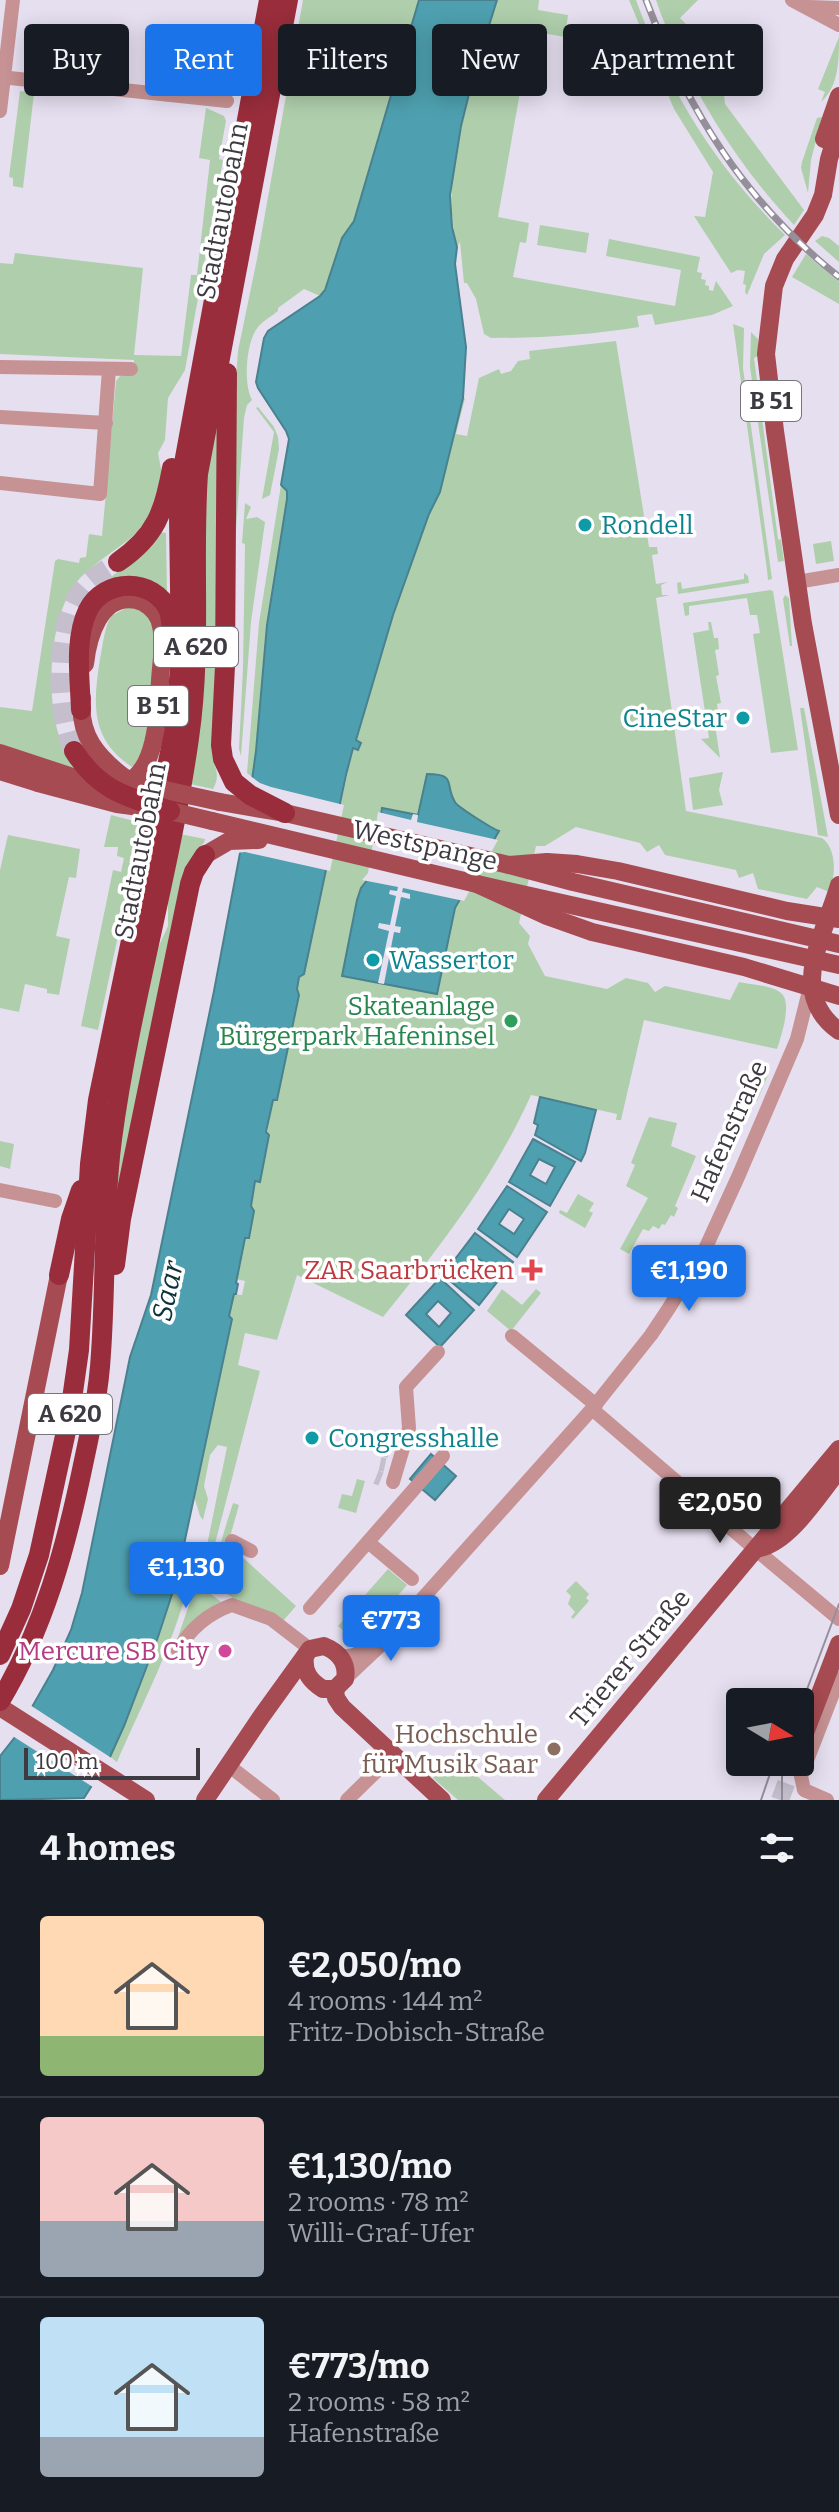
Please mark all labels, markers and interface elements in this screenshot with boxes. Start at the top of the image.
chip: Buy [24,24,129,96]
chip: Rent [145,24,262,96]
chip: Filters [278,24,416,96]
chip: New [432,24,547,96]
chip: Apartment [563,24,763,96]
street label: Stadtautobahn [190,120,255,302]
road number: B 51 [741,381,801,421]
place label: Rondell [601,510,694,541]
marker: Rondell [576,516,594,534]
road number: A 620 [154,627,238,667]
road number: B 51 [128,686,188,726]
place label: CineStar [622,703,727,734]
marker: CineStar [734,709,752,727]
street label: Stadtautobahn [108,760,173,942]
street label: Westspange [350,814,500,877]
place label: Wassertor [389,945,514,976]
marker: Wassertor [364,951,382,969]
place label: Skateanlage Bürgerpark Hafeninsel [219,991,495,1052]
marker: Skateanlage Bürgerpark Hafeninsel [502,1012,520,1030]
street label: Hafenstraße [684,1056,774,1207]
pin: €1,190 [624,1245,754,1313]
place label: ZAR Saarbrücken [304,1255,515,1286]
text: €1,190 [650,1255,728,1286]
water label: Saar [145,1257,190,1324]
marker: ZAR Saarbrücken [521,1259,543,1281]
road number: A 620 [28,1394,112,1434]
place label: Congresshalle [328,1423,499,1454]
marker: Congresshalle [303,1429,321,1447]
pin: €2,050 [655,1477,785,1545]
text: €2,050 [677,1487,763,1518]
pin: €1,130 [121,1542,251,1610]
text: €1,130 [147,1552,225,1583]
street label: Trierer Straße [564,1583,697,1733]
pin: €773 [344,1595,438,1663]
text: €773 [361,1605,421,1636]
place label: Mercure SB City [18,1636,209,1667]
marker: Mercure SB City [216,1642,234,1660]
north arrow [726,1688,814,1776]
map controls [726,1688,814,1776]
place label: Hochschule für Musik Saar [362,1719,539,1780]
marker: Hochschule für Musik Saar [545,1740,563,1758]
scale bar [24,1744,200,1780]
text: 100 m [36,1748,99,1775]
icon: filters [755,1826,799,1870]
text: 4 homes [40,1828,176,1869]
text: €2,050/mo [288,1945,462,1986]
icon: home [104,1948,200,2044]
text: 4 rooms · 144 m² [288,1986,483,2017]
text: Fritz-Dobisch-Straße [288,2017,545,2048]
text: €1,130/mo [288,2146,452,2187]
icon: home [104,2149,200,2245]
text: 2 rooms · 78 m² [288,2187,469,2218]
text: Willi-Graf-Ufer [288,2218,474,2249]
text: €773/mo [288,2346,430,2387]
icon: home [104,2349,200,2445]
text: 2 rooms · 58 m² [288,2387,470,2418]
text: Hafenstraße [288,2418,440,2449]

